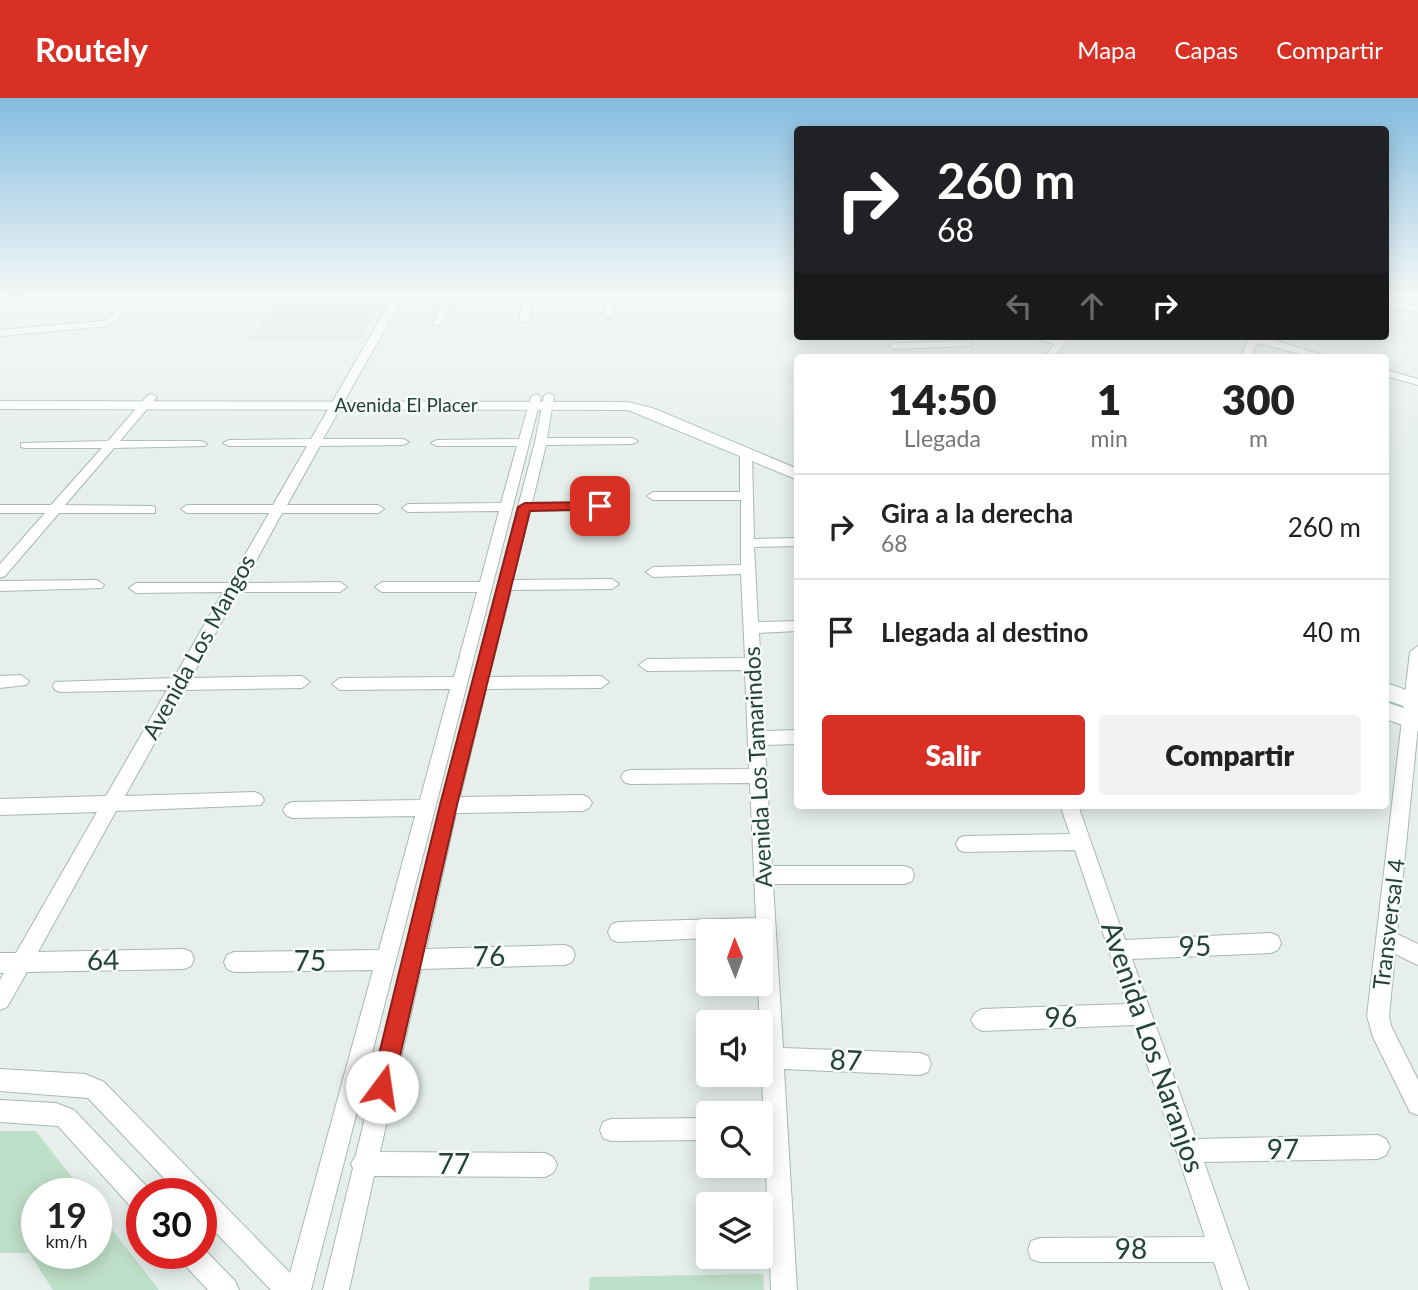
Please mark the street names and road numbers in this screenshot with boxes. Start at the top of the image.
street label: Avenida El Placer [334,393,478,416]
street label: Avenida Los Mangos [136,549,261,744]
street label: Avenida Los Tamarindos [737,646,777,888]
street label: Transversal 4 [1366,857,1410,991]
street label: Avenida Los Naranjos [1095,917,1213,1177]
street label: 95 [1178,927,1212,963]
street label: 76 [472,938,506,972]
street label: 64 [86,942,120,976]
street label: 75 [294,943,326,977]
street label: 96 [1044,998,1078,1034]
street label: 87 [829,1041,863,1077]
street label: 97 [1266,1131,1300,1165]
street label: 77 [438,1146,470,1180]
street label: 98 [1115,1231,1147,1265]

